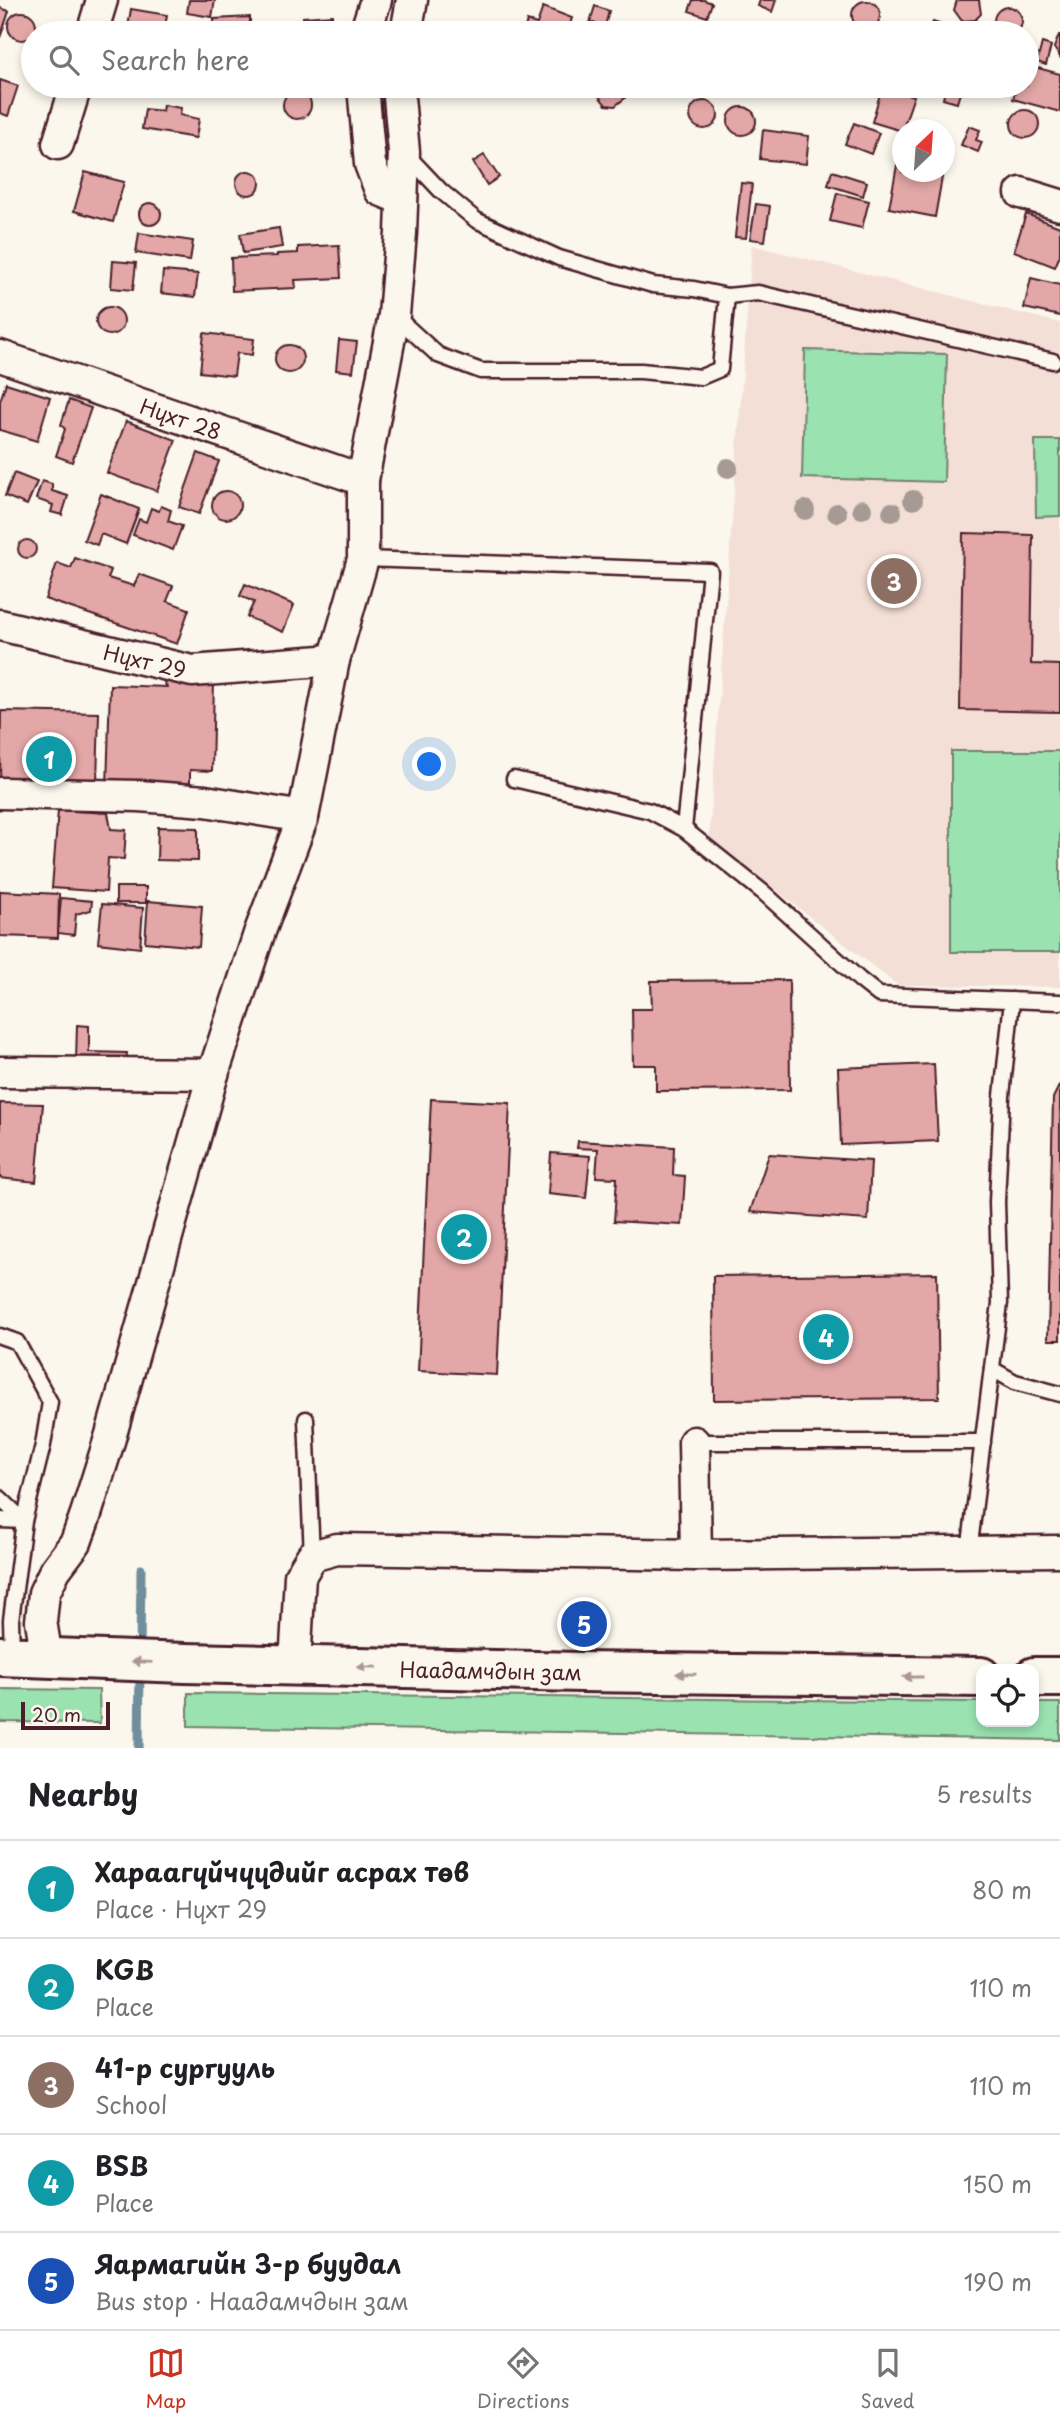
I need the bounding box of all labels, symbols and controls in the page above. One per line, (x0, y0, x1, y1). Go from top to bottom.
search box (21, 21, 1039, 98)
text: Search here (101, 40, 250, 79)
icon: search (45, 41, 83, 79)
north arrow (892, 119, 955, 182)
street label: Нүхт 28 (136, 389, 226, 447)
pin: 3 (871, 555, 917, 607)
street label: Нүхт 29 (101, 635, 189, 685)
pin: 1 (26, 733, 72, 785)
your location (412, 747, 446, 781)
pin: 2 (441, 1211, 487, 1263)
pin: 4 (803, 1311, 849, 1363)
pin: 5 (561, 1598, 607, 1650)
street label: Наадамчдын зам (399, 1652, 583, 1688)
one-way arrow (130, 1656, 152, 1667)
one-way arrow (356, 1661, 378, 1673)
map controls (976, 1664, 1039, 1727)
button: locate (976, 1664, 1039, 1727)
one-way arrow (674, 1668, 696, 1680)
one-way arrow (902, 1671, 924, 1683)
scale bar (21, 1699, 110, 1731)
text: 20 m (32, 1700, 81, 1728)
text: Nearby (28, 1771, 138, 1816)
text: 5 results (936, 1776, 1032, 1811)
text: Хараагүйчүүдийг асрах төв (95, 1852, 469, 1891)
text: 1 (46, 1872, 57, 1907)
text: 80 m (972, 1872, 1032, 1907)
text: Place · Нүхт 29 (95, 1891, 267, 1926)
text: KGB (95, 1950, 154, 1989)
text: 2 (43, 1970, 59, 2005)
text: 110 m (970, 1970, 1032, 2005)
text: Place (95, 1989, 154, 2024)
text: 41-р сургууль (95, 2048, 275, 2087)
text: 3 (43, 2068, 59, 2103)
text: 110 m (970, 2068, 1032, 2103)
text: School (95, 2087, 167, 2122)
text: BSB (95, 2146, 148, 2185)
text: 4 (43, 2166, 59, 2201)
text: 150 m (963, 2166, 1032, 2201)
text: Place (95, 2185, 154, 2220)
text: Яармагийн 3-р буудал (95, 2244, 401, 2283)
text: 5 (44, 2264, 58, 2299)
text: 190 m (964, 2264, 1032, 2299)
text: Bus stop · Наадамчдын зам (95, 2283, 409, 2318)
tab: Map (146, 2344, 186, 2414)
tab: Directions (477, 2344, 570, 2414)
tab: Saved (861, 2344, 914, 2414)

